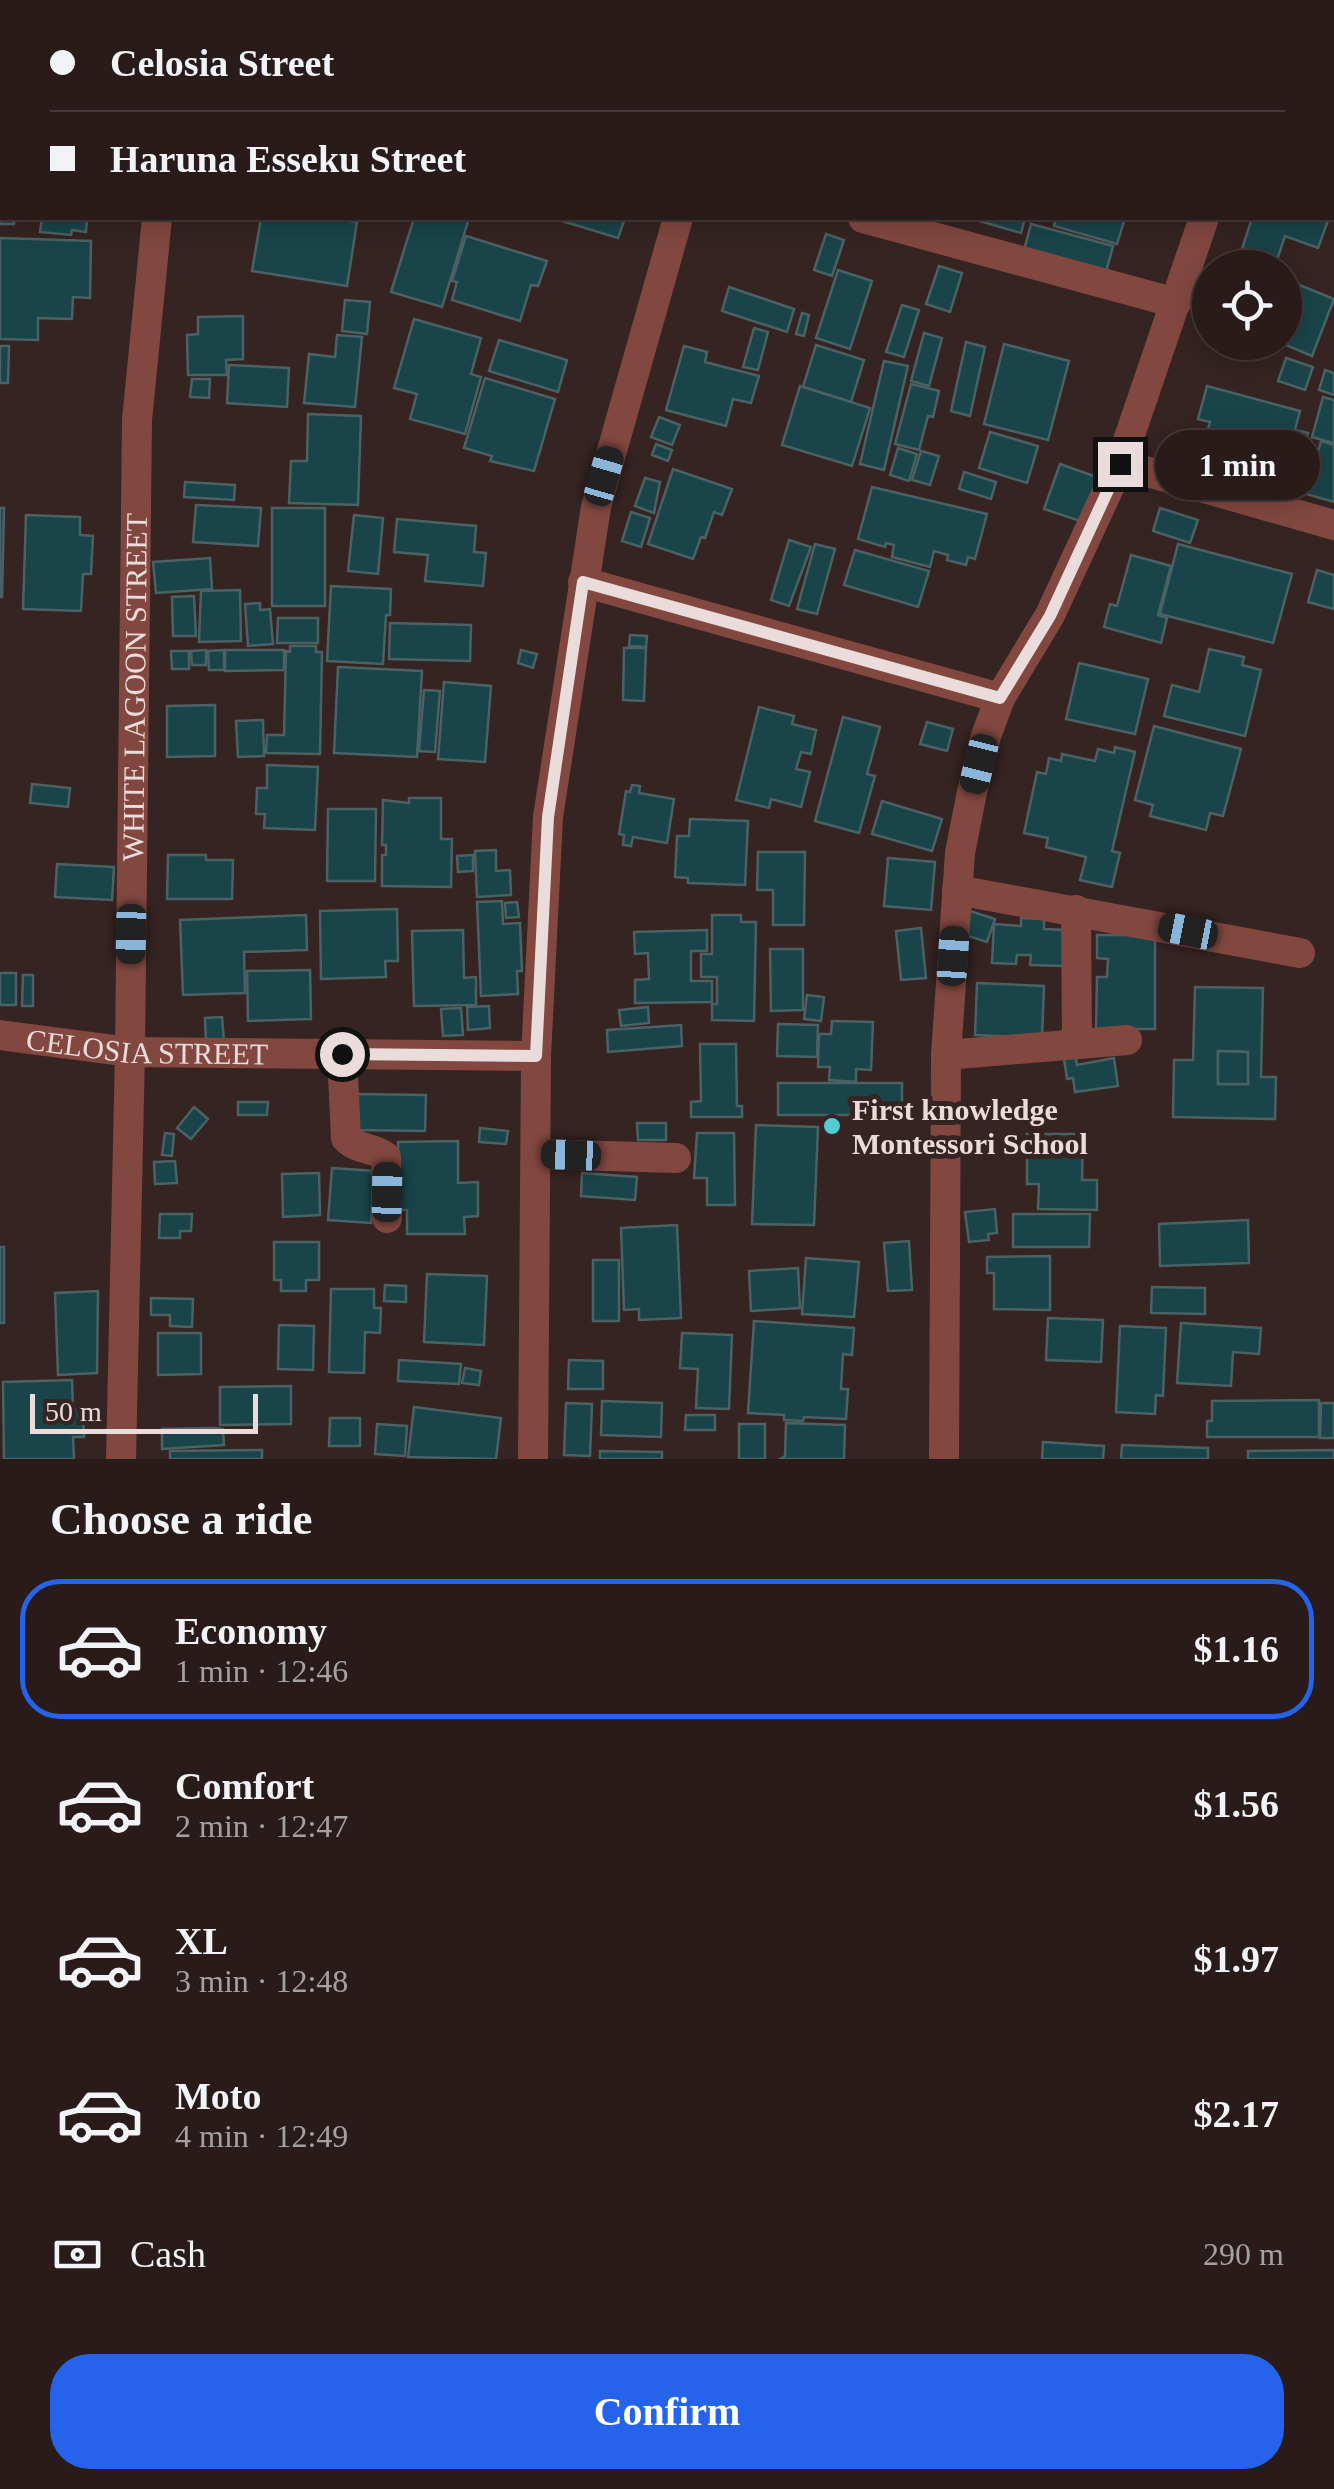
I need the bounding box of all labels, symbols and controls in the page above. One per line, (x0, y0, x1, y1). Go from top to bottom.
text: Celosia Street (110, 42, 334, 84)
text: Haruna Esseku Street (110, 138, 466, 180)
map controls (1192, 250, 1302, 360)
button: locate (1192, 250, 1302, 360)
callout: 1 min (1155, 429, 1320, 499)
route end (1098, 442, 1143, 487)
car (581, 443, 627, 509)
text: 1 min (1199, 447, 1276, 483)
street label: WHITE LAGOON STREET (116, 513, 152, 861)
car (957, 731, 1001, 797)
car (115, 904, 147, 964)
car (1156, 911, 1220, 951)
car (936, 925, 970, 987)
street label: CELOSIA STREET (24, 1022, 268, 1070)
route start (320, 1032, 365, 1077)
place label: First knowledge Montessori School (852, 1093, 1088, 1160)
marker: First knowledge Montessori School (821, 1115, 843, 1137)
car (540, 1139, 602, 1171)
car (371, 1162, 403, 1222)
scale bar (30, 1389, 258, 1434)
text: 50 m (45, 1396, 102, 1427)
text: Choose a ride (50, 1494, 313, 1544)
icon: car (55, 1604, 145, 1694)
text: Economy (175, 1610, 327, 1652)
text: $1.16 (1194, 1628, 1279, 1670)
text: 1 min · 12:46 (175, 1653, 348, 1689)
icon: car (55, 1759, 145, 1849)
text: Comfort (175, 1765, 314, 1807)
text: $1.56 (1194, 1783, 1279, 1825)
text: 2 min · 12:47 (175, 1808, 348, 1844)
icon: car (55, 1914, 145, 2004)
text: XL (175, 1920, 228, 1962)
text: $1.97 (1194, 1938, 1279, 1980)
text: 3 min · 12:48 (175, 1963, 348, 1999)
icon: car (55, 2069, 145, 2159)
text: Moto (175, 2075, 262, 2117)
text: $2.17 (1194, 2093, 1279, 2135)
text: 4 min · 12:49 (175, 2118, 348, 2154)
icon: cash (50, 2227, 105, 2282)
text: Cash (130, 2233, 206, 2275)
text: 290 m (1203, 2236, 1284, 2272)
button: Confirm (50, 2354, 1284, 2469)

